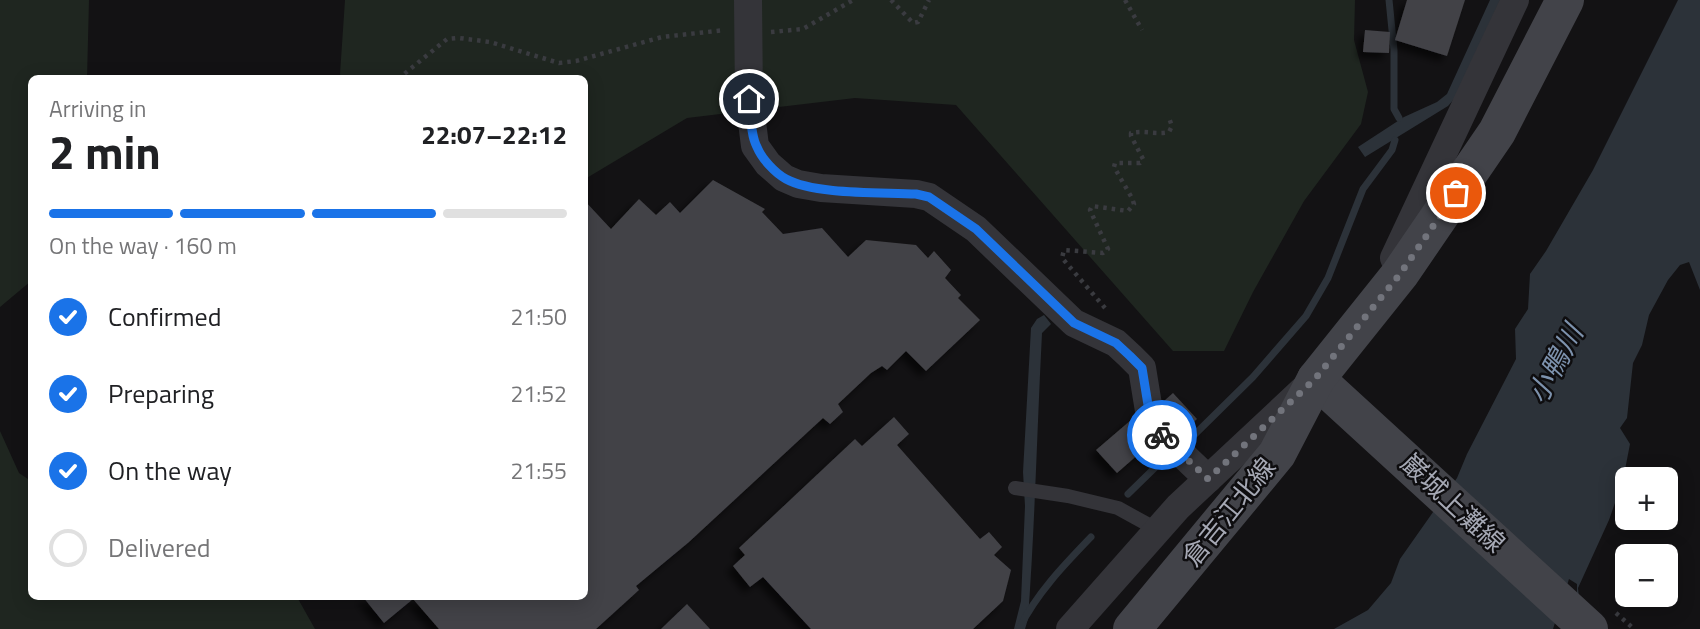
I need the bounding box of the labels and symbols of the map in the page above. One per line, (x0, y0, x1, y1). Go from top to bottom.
pin (719, 69, 779, 129)
pin (1426, 163, 1486, 223)
water label: 小鴨川 (1516, 314, 1595, 411)
courier (1127, 400, 1197, 470)
street label: 巌城上灘線 (1392, 444, 1514, 561)
street label: 倉吉江北線 (1173, 449, 1285, 574)

